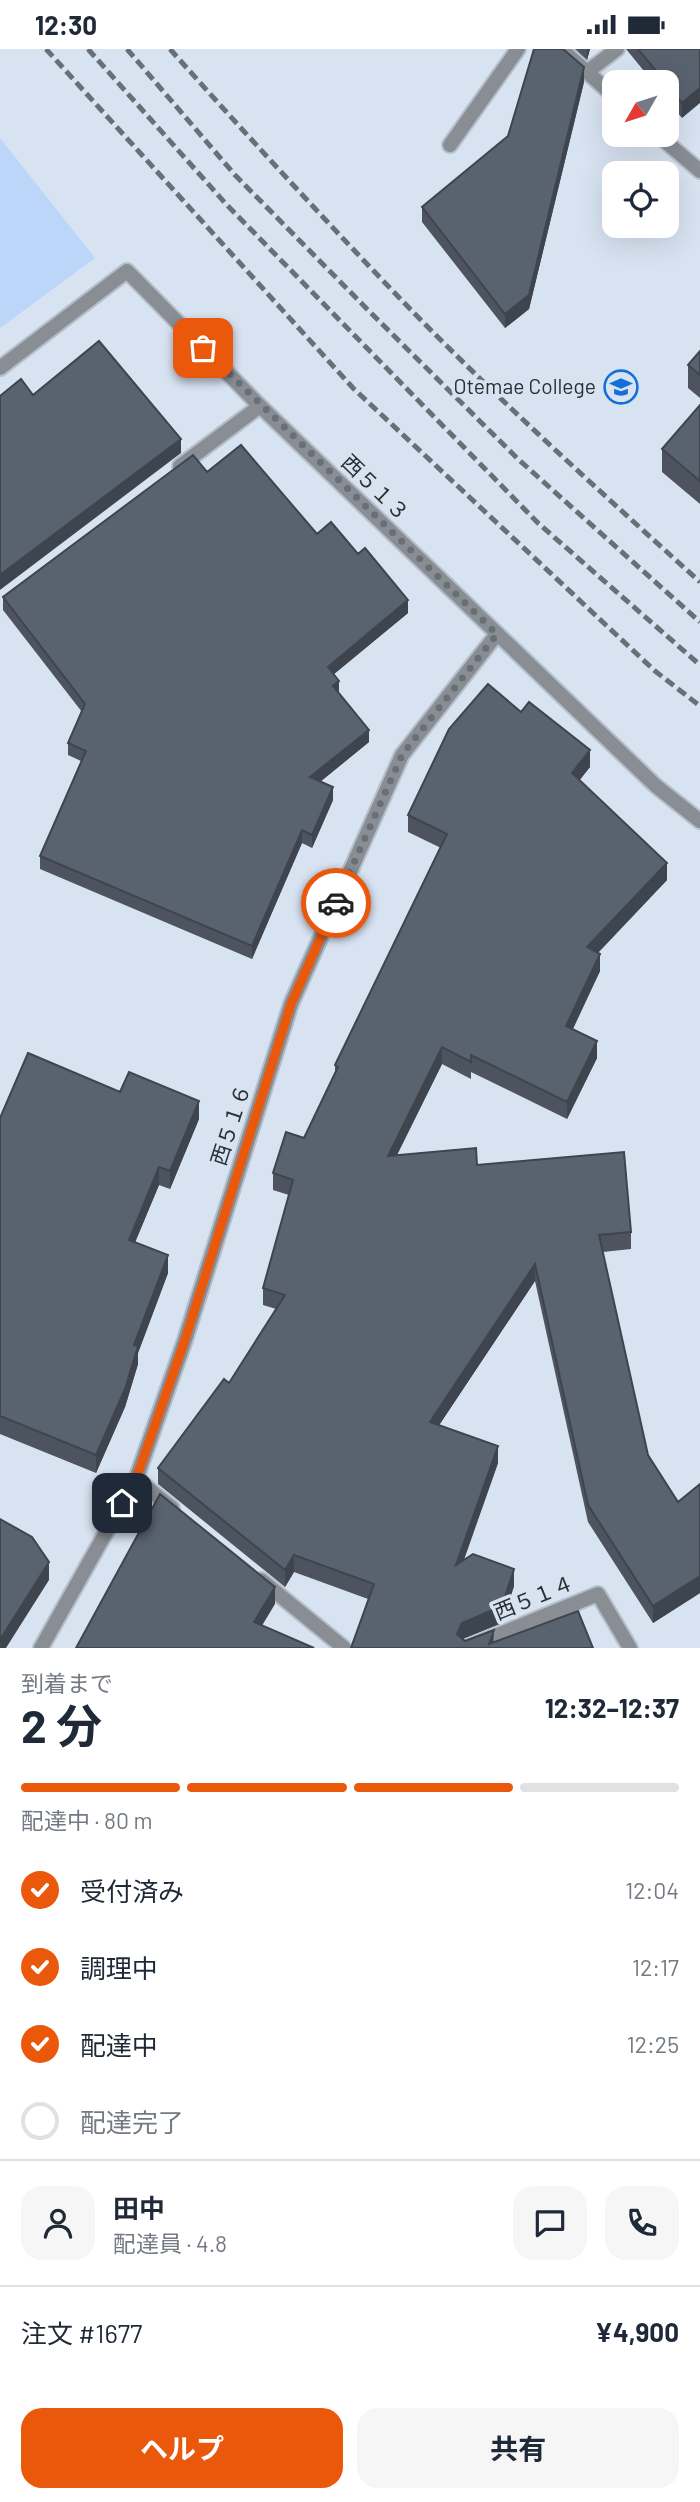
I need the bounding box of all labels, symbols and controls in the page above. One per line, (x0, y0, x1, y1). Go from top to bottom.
text: 12:30 (35, 9, 97, 40)
north arrow (602, 70, 679, 147)
map controls (602, 70, 679, 238)
button: locate (602, 161, 679, 238)
pin (173, 318, 233, 378)
icon: bag (184, 329, 222, 367)
school or university icon: Otemae College (602, 368, 640, 406)
place label: Otemae College (453, 373, 596, 398)
street label: 西５１３ (337, 449, 415, 525)
courier (301, 868, 371, 938)
icon: car (317, 884, 355, 922)
street label: 西５１６ (205, 1081, 254, 1168)
pin (92, 1473, 152, 1533)
icon: home (103, 1484, 141, 1522)
street label: 西５１４ (490, 1569, 577, 1624)
text: 到着まで (21, 1669, 113, 1697)
text: 12:32–12:37 (545, 1692, 679, 1723)
text: 2 分 (21, 1697, 102, 1752)
text: 配達中 · 80 m (21, 1806, 153, 1834)
icon: check (21, 1871, 59, 1909)
text: 受付済み (80, 1875, 184, 1906)
text: 12:04 (625, 1876, 679, 1904)
icon: check (21, 1948, 59, 1986)
text: 調理中 (80, 1952, 158, 1983)
text: 12:17 (632, 1953, 679, 1981)
icon: check (21, 2025, 59, 2063)
text: 配達中 (80, 2029, 158, 2060)
text: 12:25 (627, 2030, 679, 2058)
text: 配達完了 (80, 2106, 184, 2137)
button: person (21, 2186, 95, 2260)
button: chat (513, 2186, 587, 2260)
button: phone (605, 2186, 679, 2260)
text: 田中 (113, 2192, 165, 2223)
text: 配達員 · 4.8 (113, 2229, 227, 2257)
text: ¥4,900 (595, 2316, 679, 2347)
text: 注文 #1677 (21, 2317, 142, 2348)
button: ヘルプ (21, 2408, 343, 2488)
button: 共有 (357, 2408, 679, 2488)

